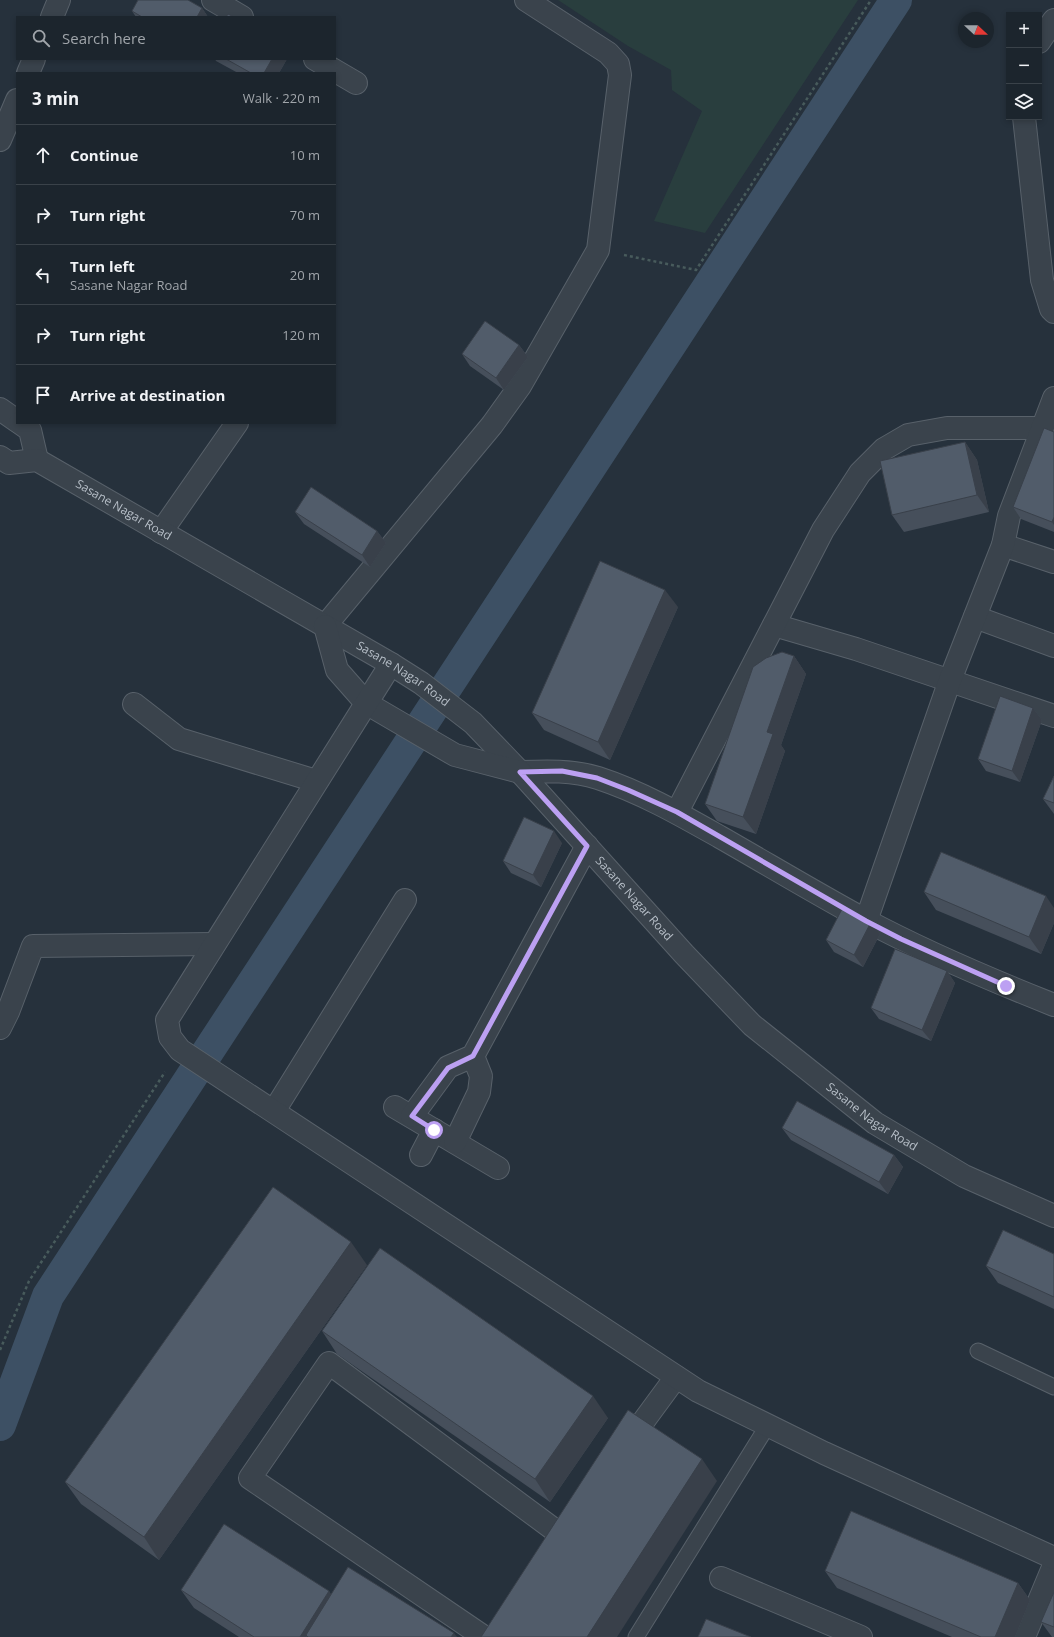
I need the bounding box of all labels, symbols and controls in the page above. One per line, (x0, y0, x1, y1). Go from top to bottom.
north arrow (958, 12, 994, 48)
map controls (1006, 12, 1042, 120)
button: + (1006, 12, 1042, 48)
search box (16, 16, 336, 60)
icon: search (30, 27, 52, 49)
text: Search here (62, 28, 146, 48)
button: − (1006, 48, 1042, 84)
button: layers (1006, 84, 1042, 120)
text: 3 min (32, 87, 79, 110)
text: Walk · 220 m (243, 89, 320, 107)
icon: ahead (32, 144, 54, 166)
text: Continue (70, 145, 138, 165)
text: 10 m (290, 146, 320, 164)
icon: right (32, 204, 54, 226)
text: Turn right (70, 205, 145, 225)
text: 70 m (290, 206, 320, 224)
text: Turn left (70, 256, 135, 276)
icon: left (32, 264, 54, 286)
text: 20 m (290, 266, 320, 284)
text: Sasane Nagar Road (70, 276, 187, 294)
icon: right (32, 324, 54, 346)
text: Turn right (70, 325, 145, 345)
text: 120 m (282, 326, 320, 344)
icon: arrive (32, 384, 54, 406)
text: Arrive at destination (70, 385, 225, 405)
street label: Sasane Nagar Road (73, 475, 175, 544)
street label: Sasane Nagar Road (353, 637, 454, 710)
street label: Sasane Nagar Road (592, 852, 677, 944)
route end (997, 977, 1015, 995)
street label: Sasane Nagar Road (823, 1078, 921, 1154)
route start (425, 1121, 443, 1139)

